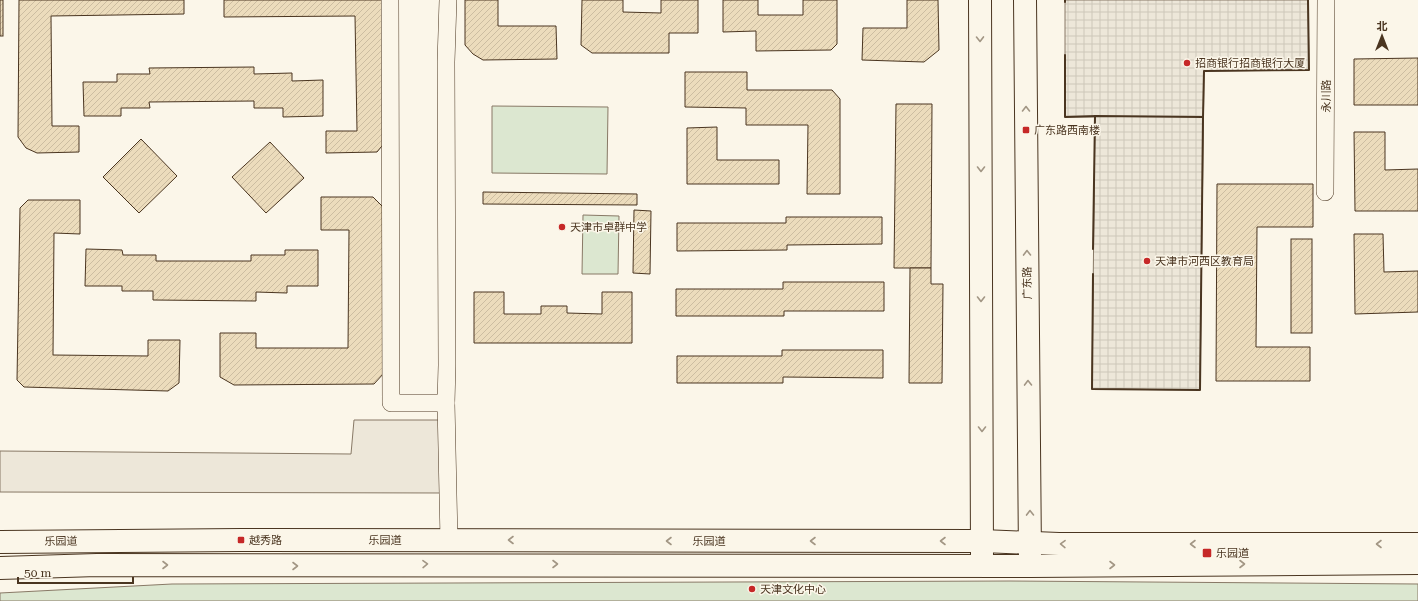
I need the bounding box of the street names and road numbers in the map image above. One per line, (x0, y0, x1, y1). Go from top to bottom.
street label: 永川路 (1320, 80, 1333, 113)
street label: 广东路 (1021, 266, 1034, 300)
street label: 乐园道 (369, 534, 402, 547)
street label: 乐园道 (44, 535, 78, 548)
street label: 乐园道 (693, 535, 726, 548)

